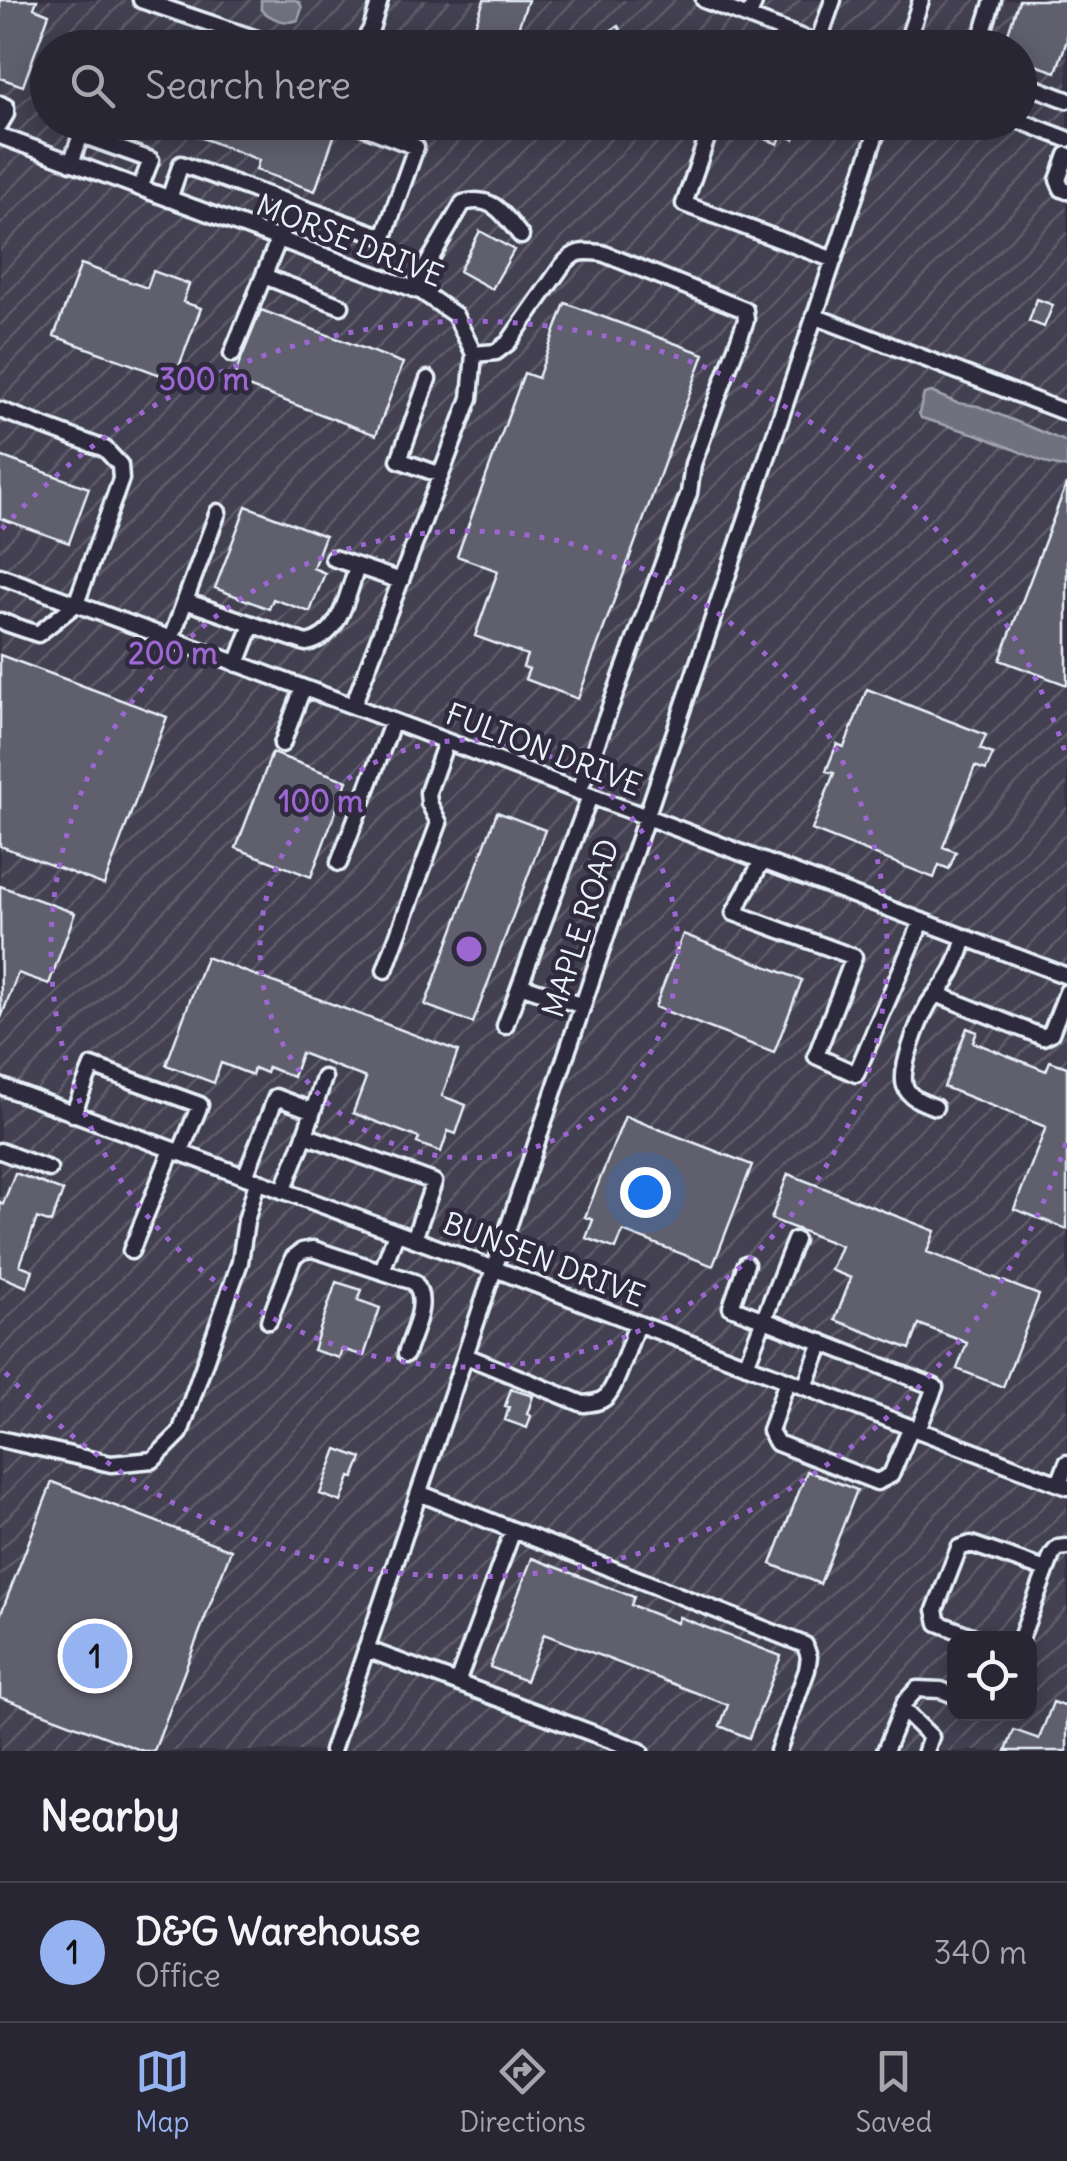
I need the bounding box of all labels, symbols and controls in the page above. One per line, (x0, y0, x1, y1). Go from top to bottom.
search box (30, 30, 1037, 140)
icon: search (65, 58, 120, 113)
text: Search here (145, 62, 351, 109)
street label: MORSE DRIVE (251, 185, 449, 295)
text: 300 m (159, 360, 249, 398)
text: 200 m (128, 634, 218, 672)
street label: FULTON DRIVE (441, 694, 647, 804)
text: 100 m (279, 782, 363, 820)
street label: MAPLE ROAD (533, 834, 627, 1022)
centre of rings (451, 931, 487, 967)
your location (620, 1167, 671, 1218)
street label: BUNSEN DRIVE (438, 1203, 650, 1315)
pin: 1 (62, 1618, 128, 1694)
map controls (947, 1631, 1037, 1721)
button: locate (947, 1631, 1037, 1721)
text: Nearby (40, 1790, 179, 1842)
text: D&G Warehouse (135, 1908, 421, 1955)
text: 1 (66, 1932, 79, 1973)
text: 340 m (934, 1932, 1027, 1973)
text: Office (135, 1955, 221, 1996)
tab: Map (135, 2044, 190, 2140)
tab: Directions (459, 2044, 586, 2140)
tab: Saved (855, 2044, 932, 2140)

